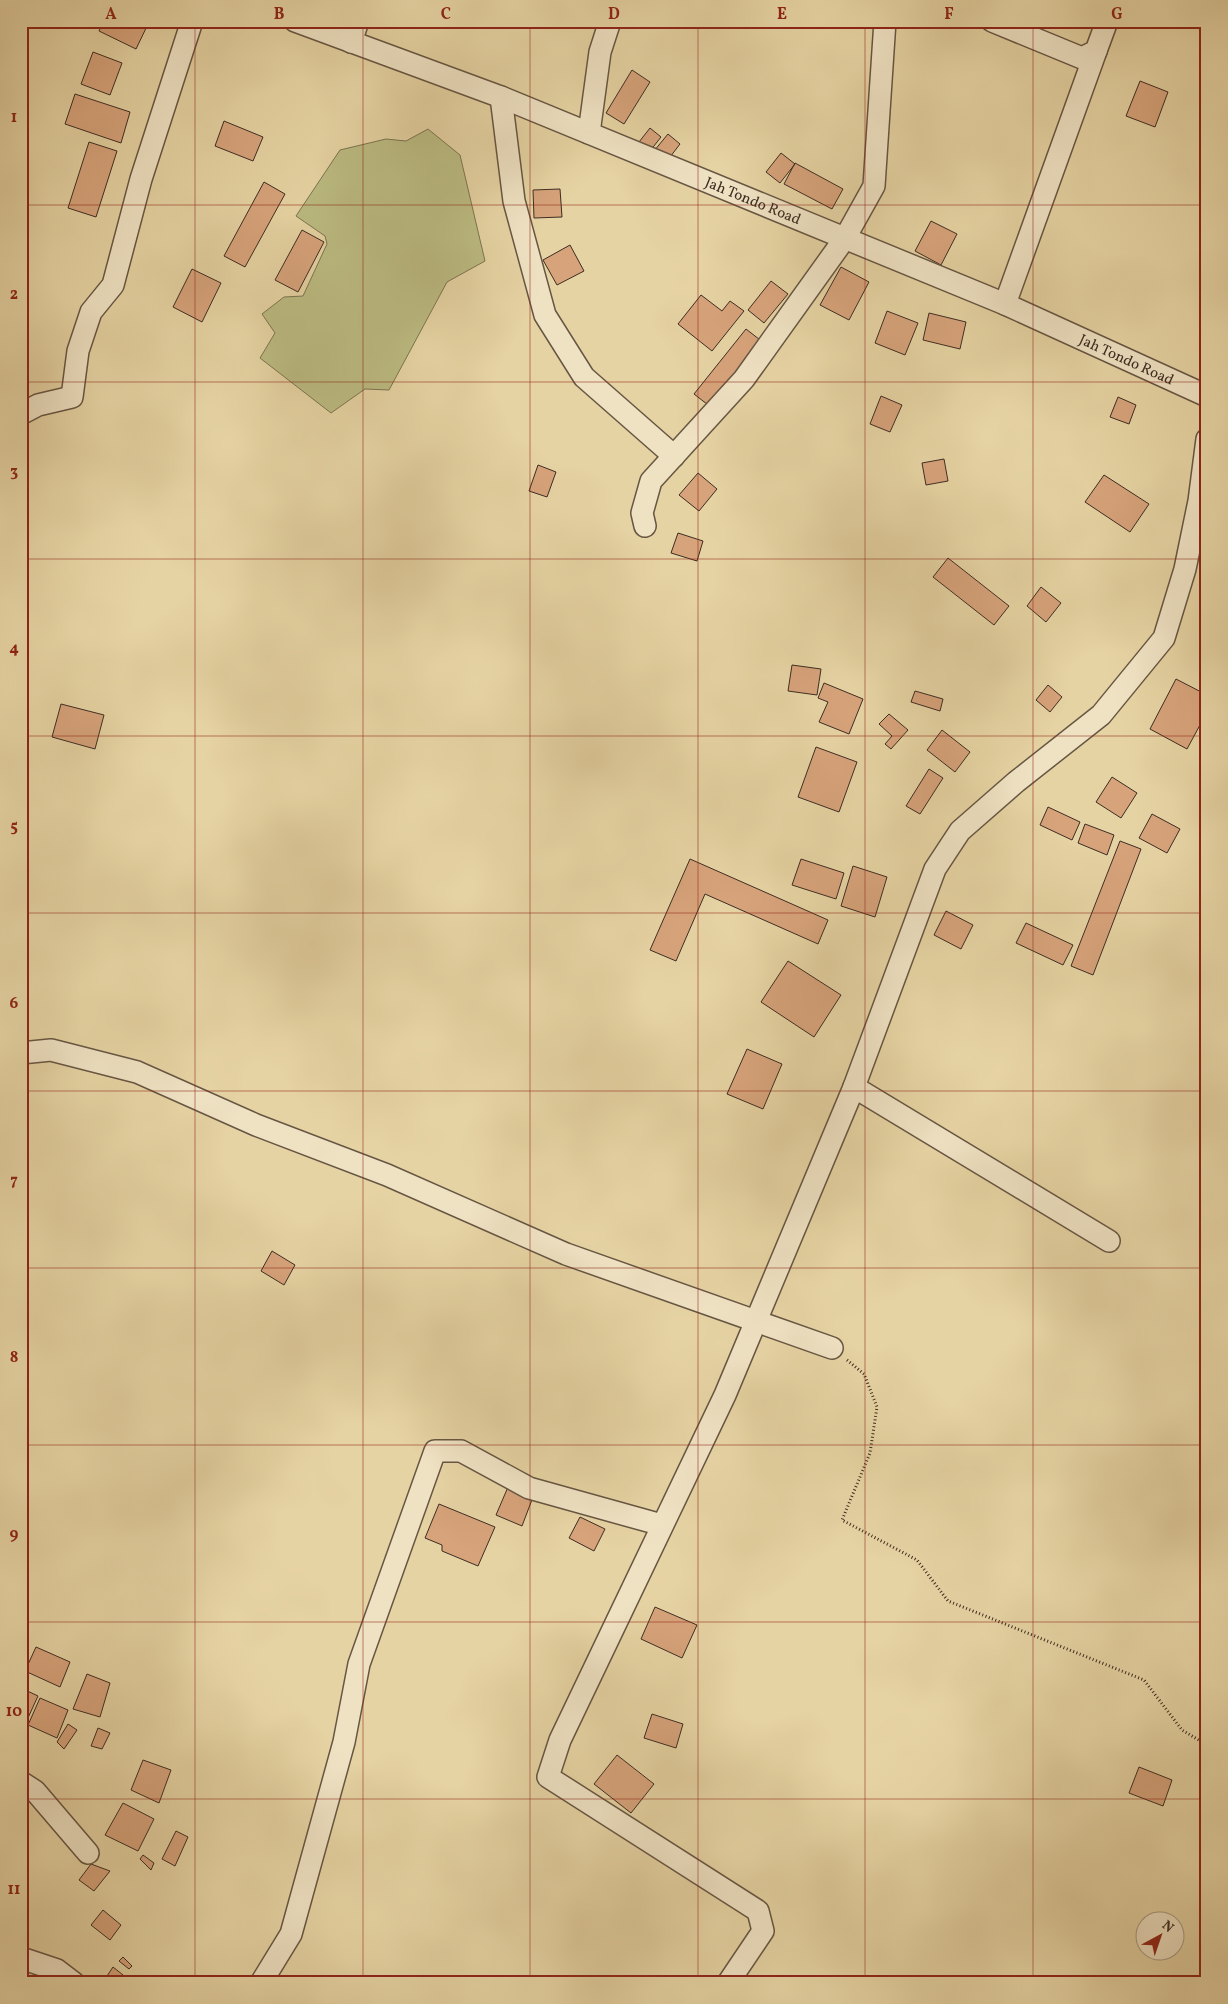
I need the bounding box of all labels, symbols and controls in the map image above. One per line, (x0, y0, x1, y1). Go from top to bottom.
text: A (105, 4, 117, 26)
text: B (274, 4, 285, 26)
text: C (441, 4, 451, 26)
text: D (608, 4, 620, 26)
text: E (777, 4, 787, 26)
text: F (944, 4, 954, 26)
text: G (1111, 4, 1123, 26)
text: 1 (11, 107, 17, 129)
street label: Jah Tondo Road (701, 173, 804, 231)
text: 2 (10, 284, 18, 306)
street label: Jah Tondo Road (1075, 330, 1177, 391)
text: 3 (10, 461, 18, 483)
text: 4 (9, 638, 19, 660)
text: 5 (10, 816, 18, 838)
text: 6 (10, 993, 19, 1015)
text: 7 (10, 1170, 18, 1192)
text: 8 (10, 1347, 18, 1369)
text: 9 (10, 1524, 19, 1546)
text: 10 (6, 1701, 22, 1723)
text: 11 (8, 1879, 20, 1901)
north arrow (1136, 1912, 1186, 1962)
text: N (1157, 1917, 1177, 1938)

